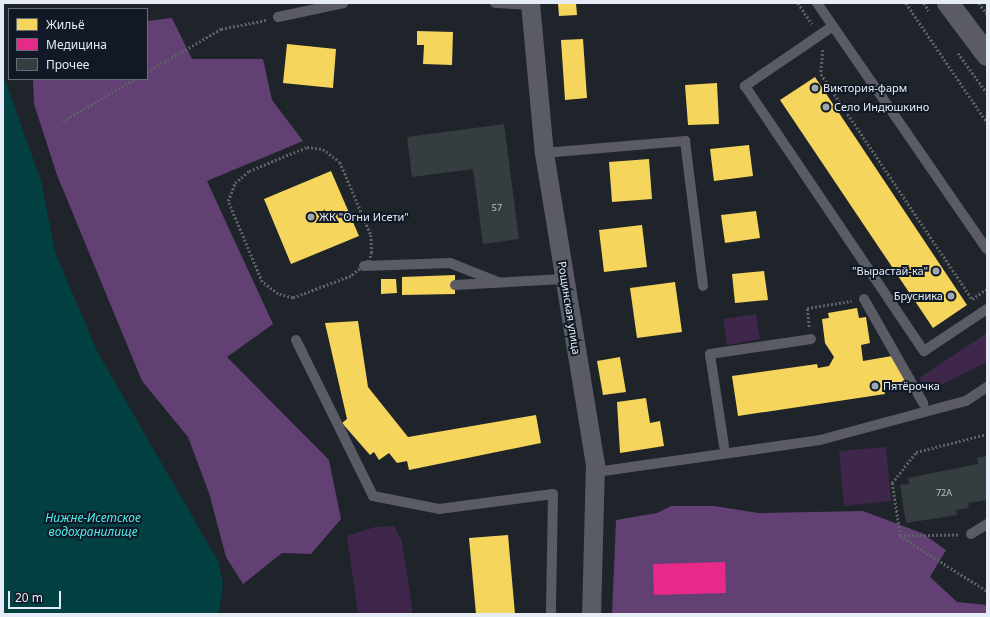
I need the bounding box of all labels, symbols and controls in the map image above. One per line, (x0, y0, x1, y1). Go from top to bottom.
legend (8, 8, 148, 80)
text: Жильё (46, 16, 85, 33)
text: Медицина (46, 36, 107, 53)
text: Прочее (46, 56, 89, 73)
place label: Виктория-фарм (823, 81, 907, 95)
marker: Виктория-фарм (810, 83, 820, 93)
place label: Село Индюшкино (834, 100, 929, 114)
marker: Село Индюшкино (821, 102, 831, 112)
house number: 57 (492, 203, 502, 213)
place label: ЖК "Огни Исети" (319, 210, 409, 224)
marker: ЖК "Огни Исети" (306, 212, 316, 222)
street label: Рощинская улица (555, 261, 583, 355)
place label: "Вырастай-ка" (852, 264, 928, 278)
marker: "Вырастай-ка" (931, 266, 941, 276)
place label: Брусника (894, 289, 943, 303)
marker: Брусника (946, 291, 956, 301)
place label: Пятёрочка (883, 379, 940, 393)
marker: Пятёрочка (870, 381, 880, 391)
house number: 72А (936, 488, 952, 498)
water label: Нижне-Исетское водохранилище (45, 511, 141, 539)
scale bar (10, 583, 63, 609)
text: 20 m (15, 589, 43, 606)

